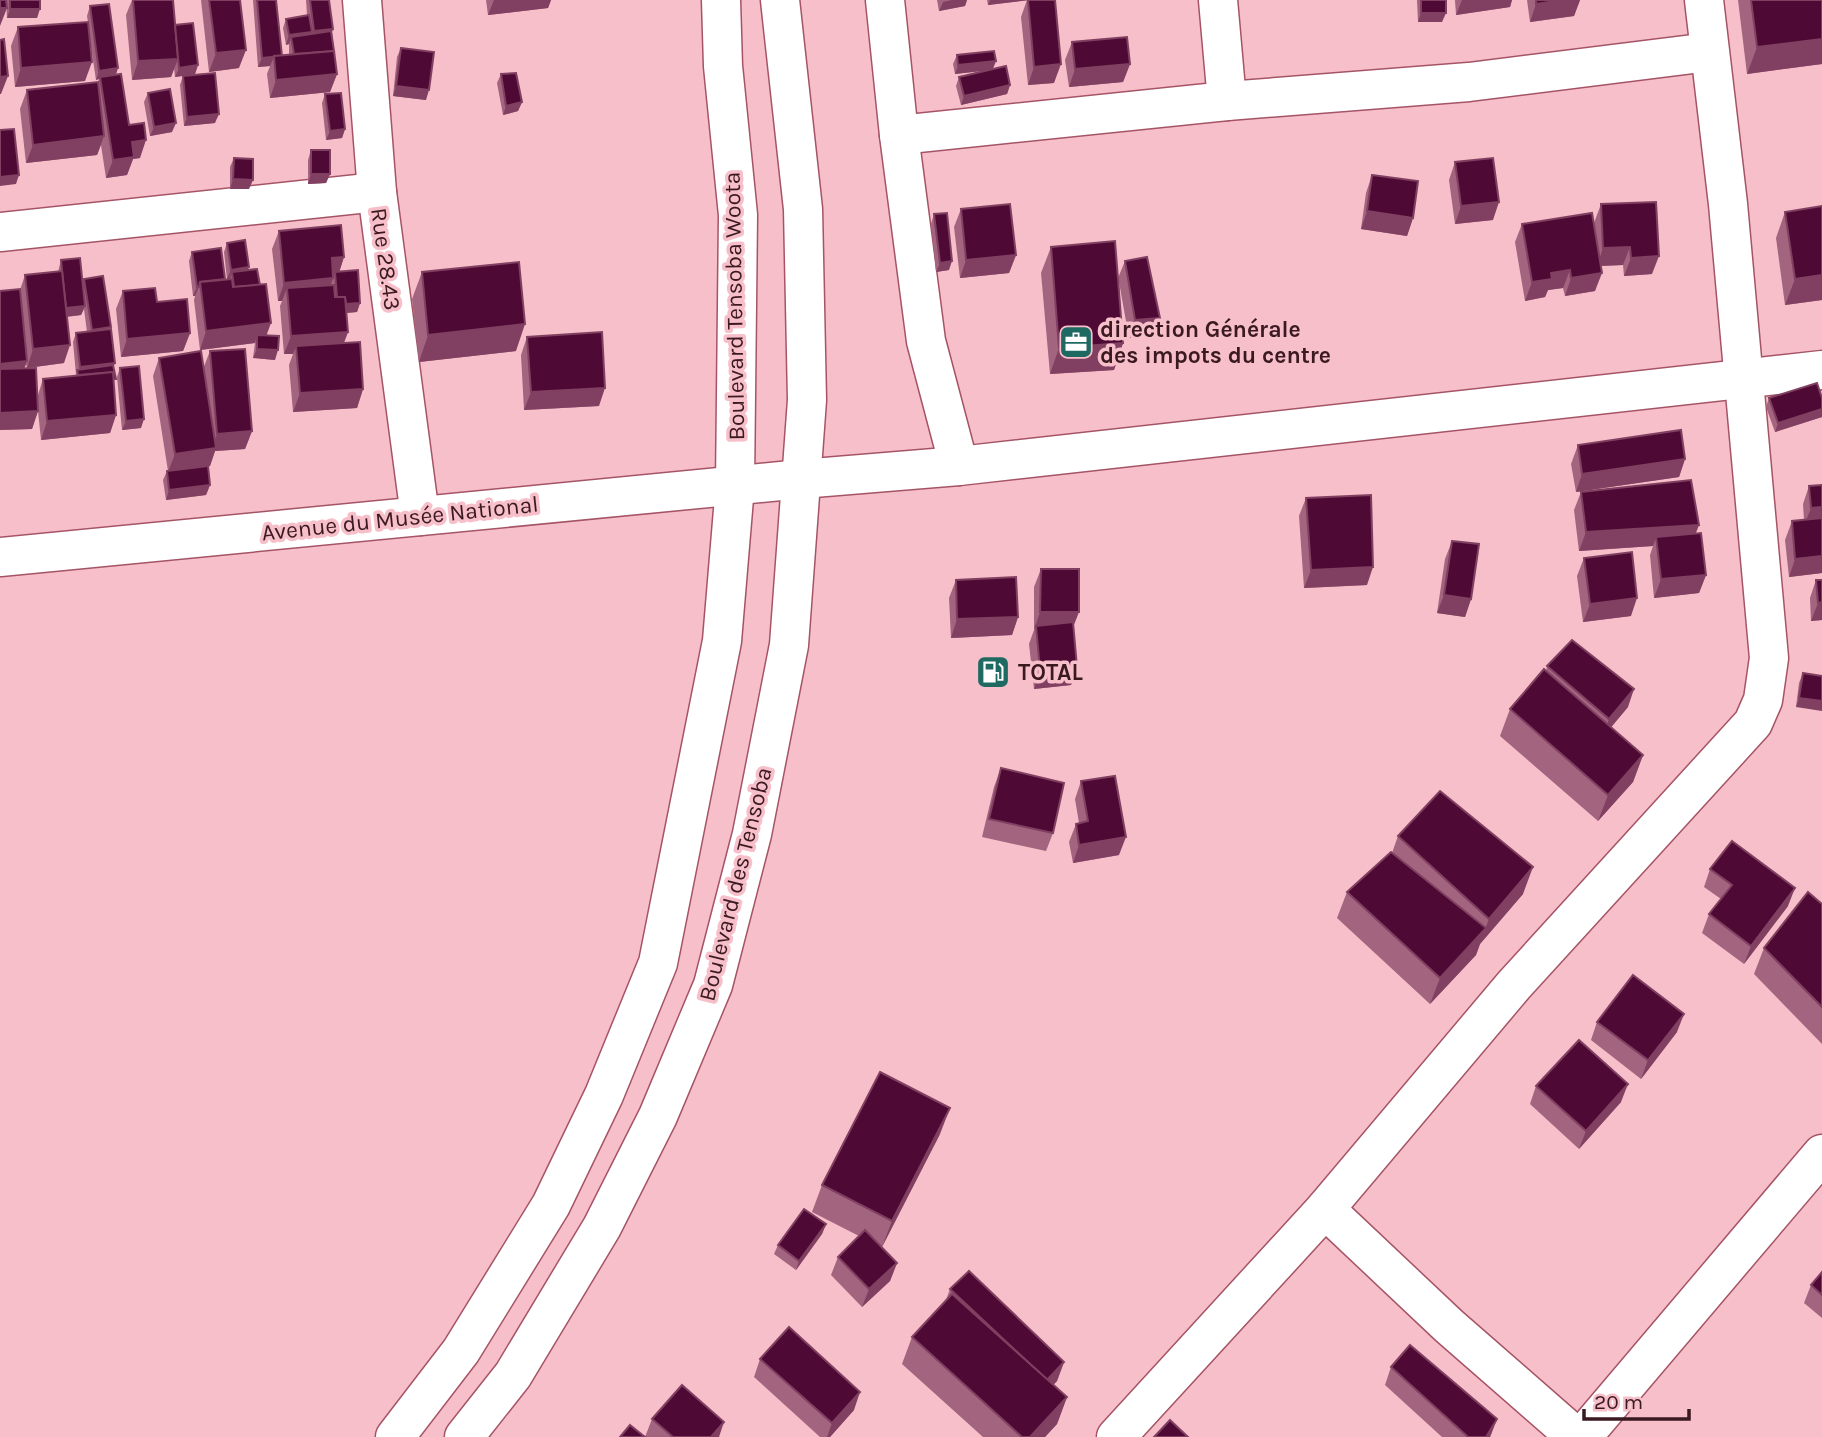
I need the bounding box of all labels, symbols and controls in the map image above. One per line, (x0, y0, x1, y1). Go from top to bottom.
street label: Boulevard Tensoba Woota (719, 171, 750, 441)
street label: Rue 28.43 (365, 206, 406, 312)
place label: direction Générale des impots du centre (1100, 316, 1331, 369)
office icon: direction Générale des impots du centre (1057, 323, 1095, 361)
street label: Avenue du Musée National (260, 491, 540, 546)
fuel station icon: TOTAL (974, 653, 1012, 691)
place label: TOTAL (1018, 659, 1083, 686)
street label: Boulevard des Tensoba (693, 764, 778, 1004)
scale bar (1584, 1378, 1689, 1422)
text: 20 m (1594, 1390, 1643, 1414)

